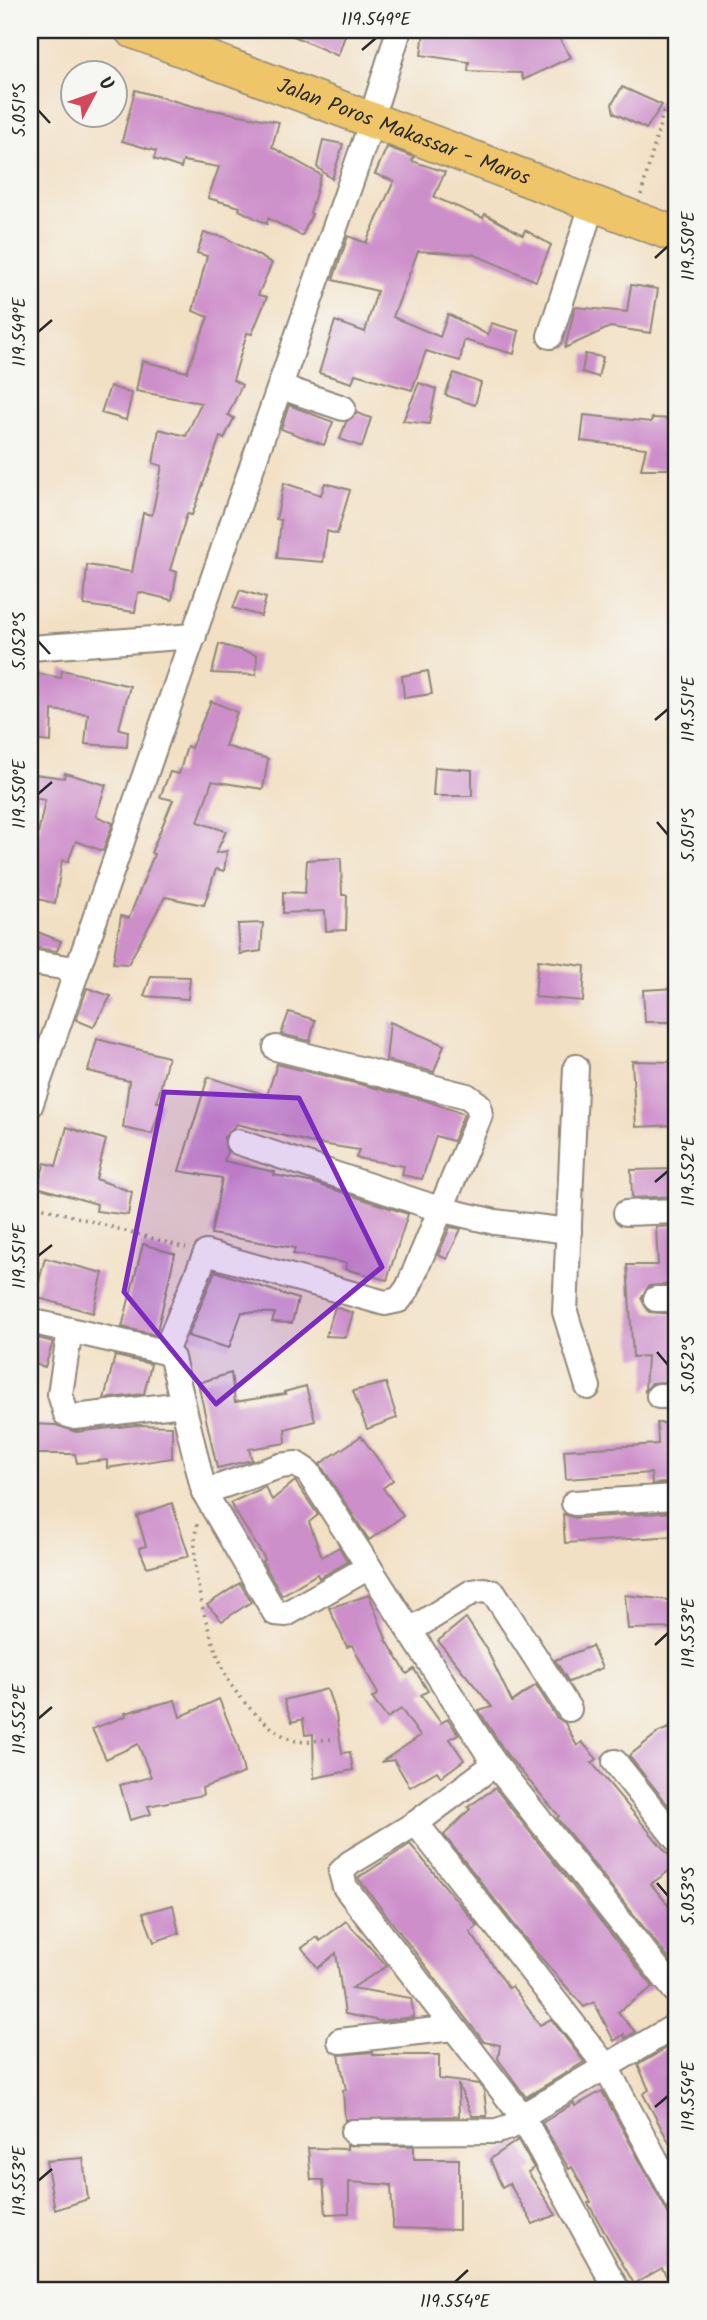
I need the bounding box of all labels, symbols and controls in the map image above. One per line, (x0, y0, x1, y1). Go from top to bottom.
text: 119.549°E (341, 6, 411, 35)
north arrow (60, 60, 130, 130)
street label: Jalan Poros Makassar - Maros (272, 69, 535, 195)
text: U (90, 70, 121, 99)
text: 5.051°S (6, 83, 35, 137)
text: 119.550°E (675, 211, 704, 281)
text: 119.549°E (6, 297, 35, 367)
text: 5.052°S (6, 611, 35, 670)
text: 119.551°E (675, 676, 704, 742)
text: 119.550°E (6, 759, 35, 829)
text: 5.051°S (675, 808, 704, 862)
text: 119.552°E (675, 1135, 704, 1206)
text: 119.551°E (6, 1223, 35, 1289)
text: 5.052°S (675, 1335, 704, 1394)
text: 119.553°E (675, 1597, 704, 1668)
text: 119.552°E (6, 1683, 35, 1754)
text: 5.053°S (675, 1866, 704, 1925)
text: 119.554°E (675, 2060, 704, 2131)
text: 119.553°E (6, 2145, 35, 2216)
text: 119.554°E (420, 2288, 491, 2317)

